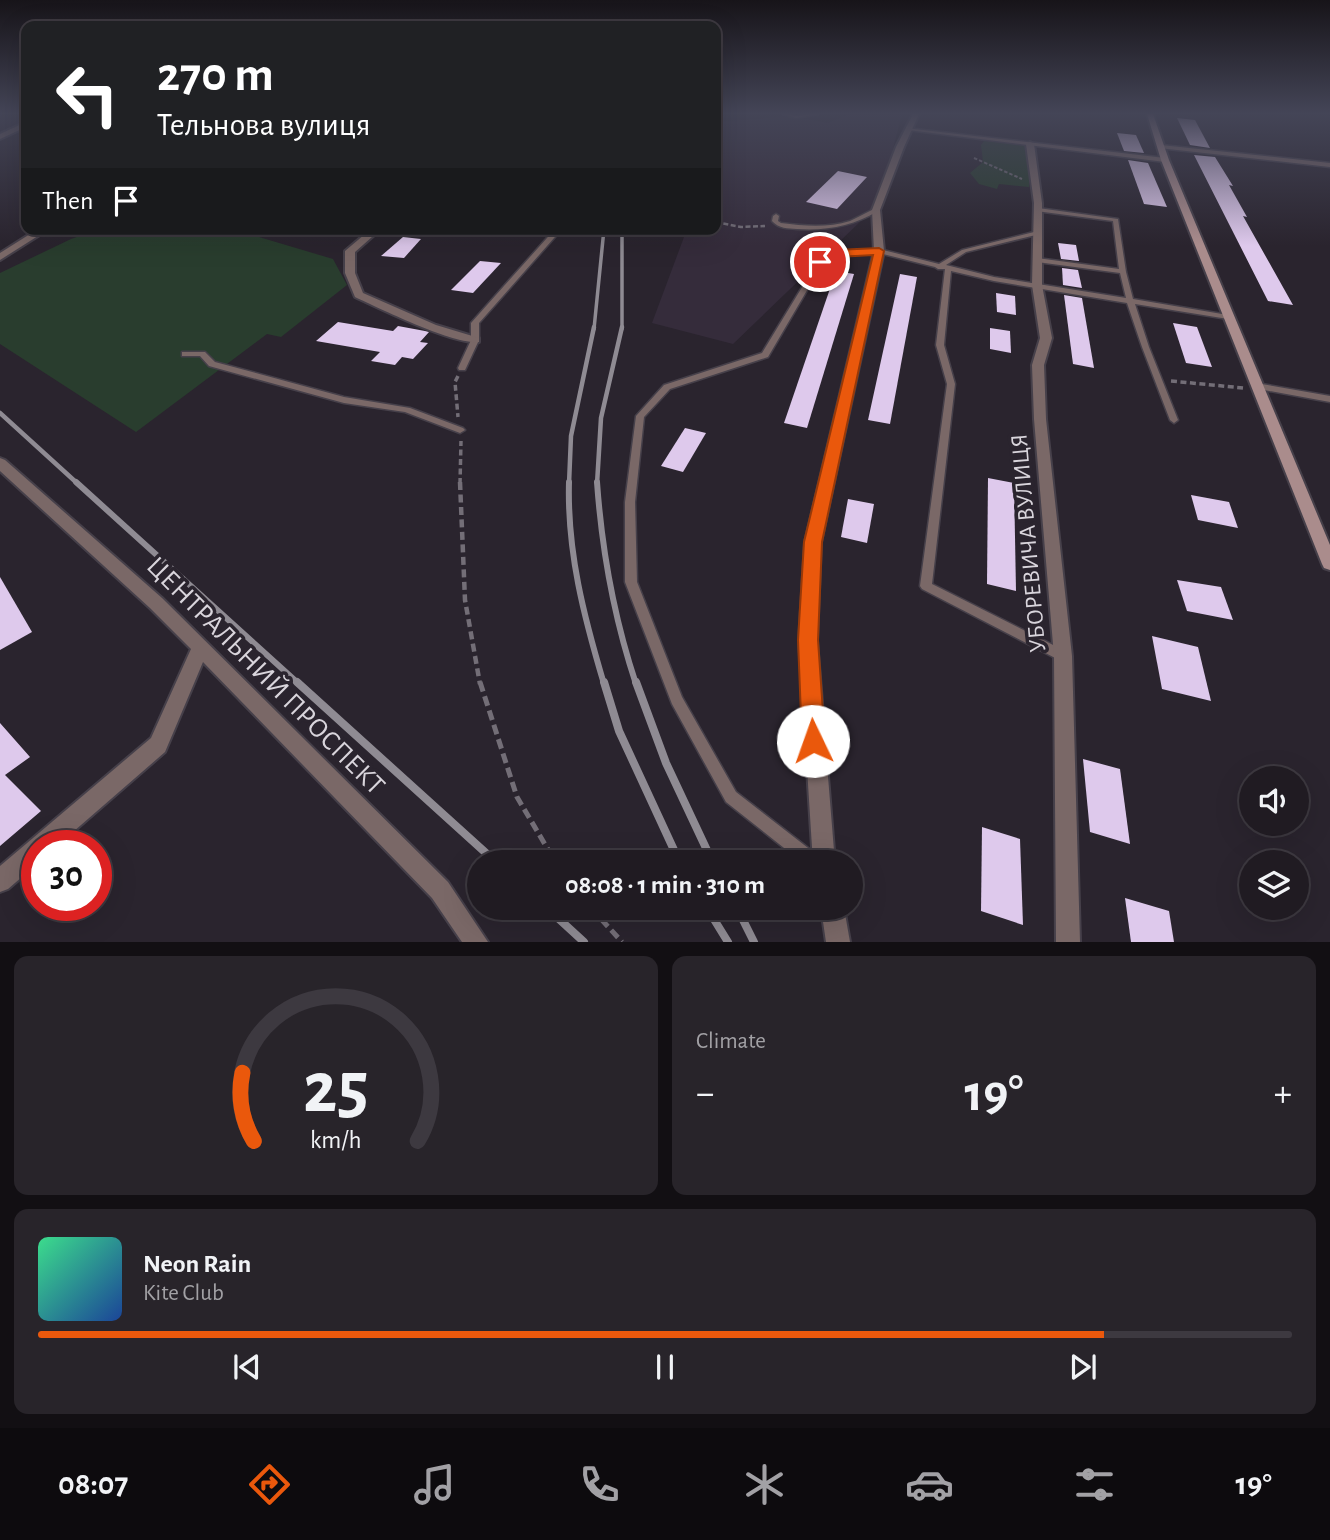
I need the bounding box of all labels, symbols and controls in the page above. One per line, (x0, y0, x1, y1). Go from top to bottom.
icon: left (42, 49, 133, 140)
text: 270 m (157, 51, 274, 100)
text: Тельнова вулиця (157, 109, 371, 141)
icon: arrive (107, 182, 145, 220)
text: Then (42, 188, 93, 214)
pin (790, 232, 850, 292)
icon: arrive (801, 243, 839, 281)
street label: УБОРЕВИЧА ВУЛИЦЯ (1007, 433, 1051, 653)
street label: ЦЕНТРАЛЬНИЙ ПРОСПЕКТ (141, 551, 390, 800)
position arrow (776, 704, 850, 778)
map controls (1239, 766, 1309, 920)
button: sound (1239, 766, 1309, 836)
speed limit sign: 30 (21, 830, 112, 921)
button: layers (1239, 850, 1309, 920)
text: 08:08 · 1 min · 310 m (565, 872, 765, 898)
text: Climate (696, 1030, 766, 1053)
text: 25 (303, 1054, 369, 1127)
text: 19° (964, 1068, 1024, 1120)
text: − (696, 1075, 714, 1113)
text: + (1274, 1075, 1292, 1113)
text: km/h (310, 1128, 362, 1153)
text: Neon Rain (143, 1251, 251, 1277)
text: Kite Club (143, 1282, 224, 1305)
icon: previous (228, 1348, 266, 1386)
icon: pause (646, 1348, 684, 1386)
icon: next (1064, 1348, 1102, 1386)
icon: directions (245, 1460, 294, 1509)
icon: music (410, 1460, 459, 1509)
icon: phone (575, 1460, 624, 1509)
icon: climate (740, 1460, 789, 1509)
icon: car (905, 1460, 954, 1509)
icon: filters (1070, 1460, 1119, 1509)
text: 08:07 (58, 1468, 128, 1500)
text: 19° (1235, 1468, 1272, 1500)

